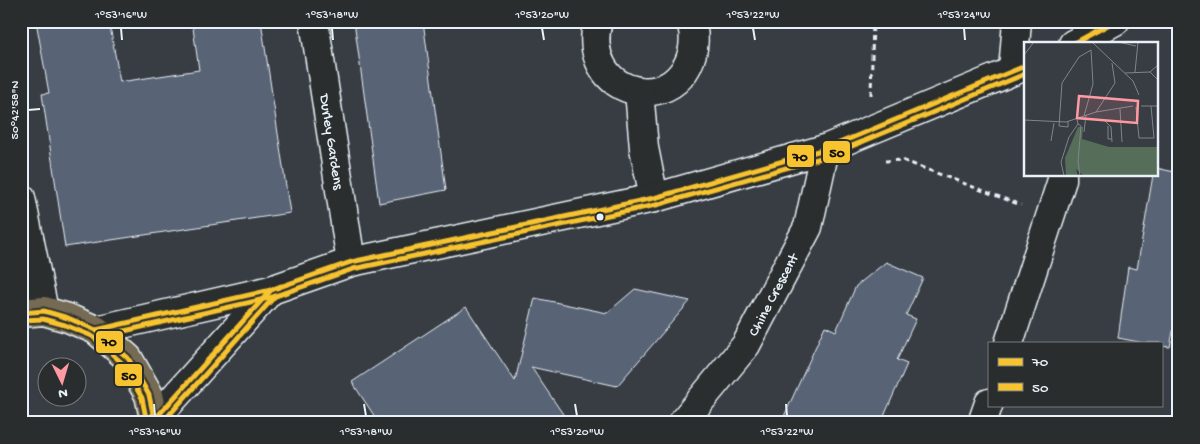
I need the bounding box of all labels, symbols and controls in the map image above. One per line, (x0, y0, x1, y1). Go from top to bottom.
text: 1°53'16"W (94, 9, 147, 23)
text: 1°53'18"W (305, 9, 358, 23)
text: 1°53'20"W (514, 9, 569, 23)
text: 1°53'22"W (726, 9, 779, 23)
text: 1°53'24"W (937, 9, 990, 23)
inset map (1024, 42, 1158, 176)
text: 50°42'58"N (9, 80, 23, 139)
street label: Durley Gardens (314, 92, 347, 191)
line badge: 50 (822, 140, 851, 164)
line badge: 70 (786, 144, 815, 168)
text: 50 (829, 146, 845, 163)
text: 70 (791, 150, 808, 167)
unlabelled marker (595, 212, 605, 222)
street label: Chine Crescent (745, 249, 804, 340)
line badge: 70 (95, 330, 124, 354)
text: 70 (100, 335, 117, 352)
legend (988, 342, 1162, 406)
text: 70 (1031, 354, 1049, 372)
north arrow (38, 356, 88, 406)
line badge: 50 (114, 363, 143, 387)
text: 50 (121, 369, 137, 386)
text: 50 (1032, 380, 1049, 398)
text: N (58, 384, 68, 401)
text: 1°53'16"W (128, 426, 181, 440)
text: 1°53'18"W (339, 426, 392, 440)
text: 1°53'20"W (549, 426, 604, 440)
text: 1°53'22"W (760, 426, 813, 440)

